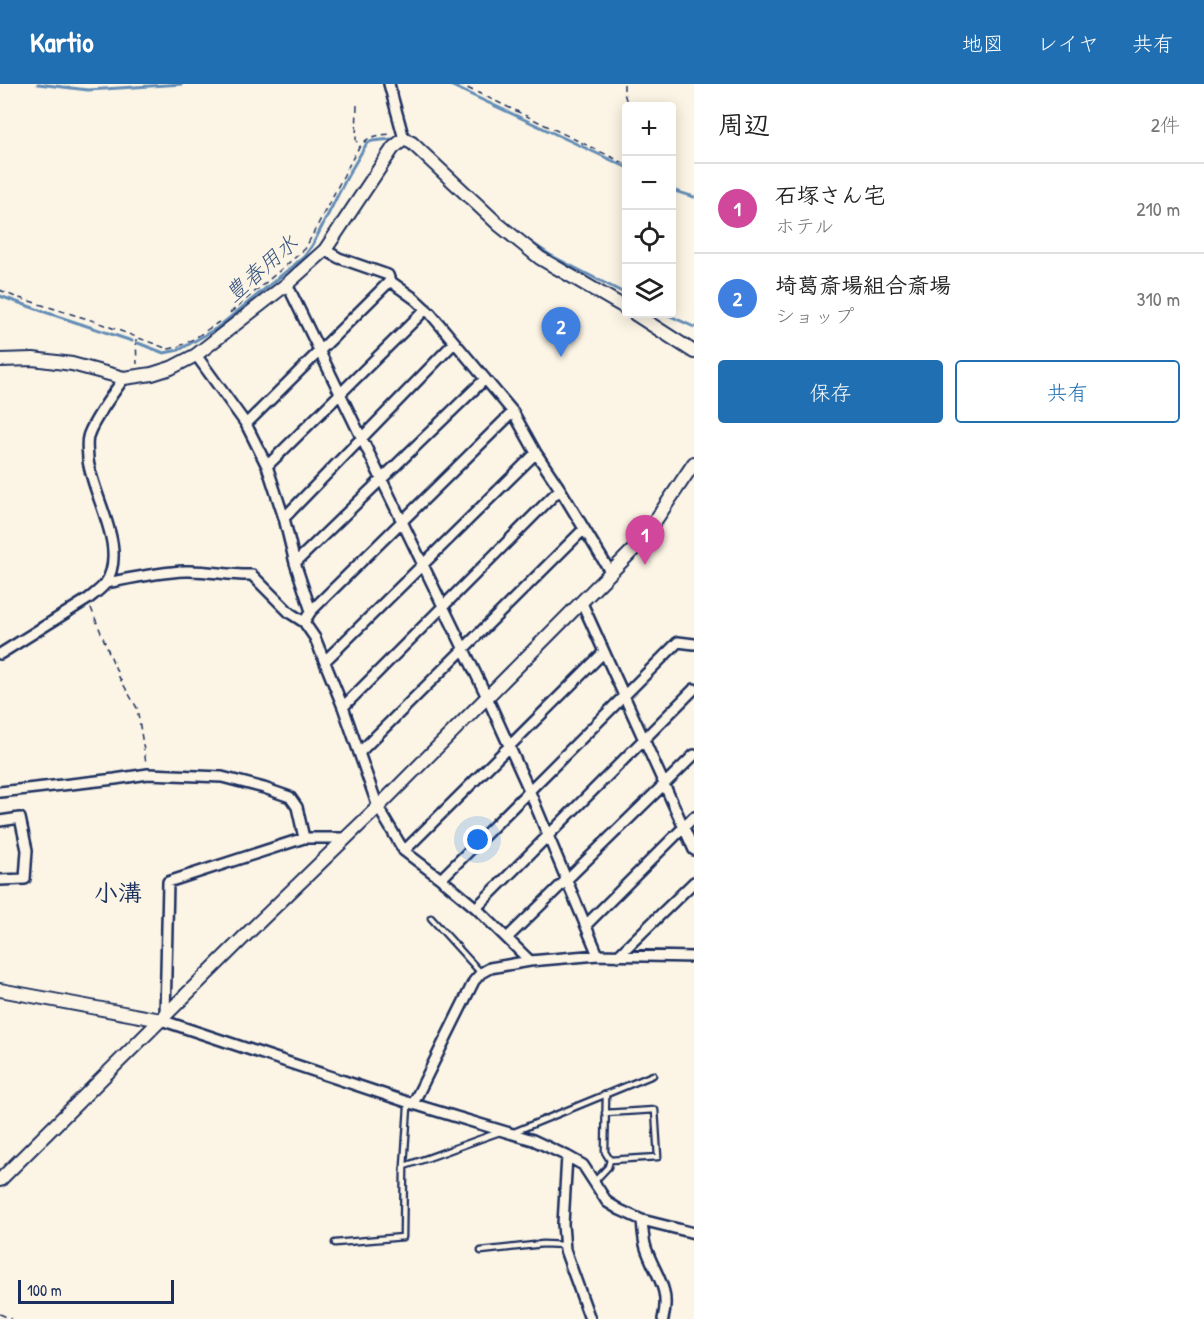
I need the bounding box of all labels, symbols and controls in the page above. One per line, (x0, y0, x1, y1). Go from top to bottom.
text: Kartio (30, 23, 94, 61)
text: 地図 (962, 29, 1004, 58)
text: レイヤ (1037, 29, 1099, 58)
text: 共有 (1132, 29, 1174, 58)
map controls (622, 102, 676, 318)
button: + (622, 102, 676, 156)
text: 周辺 (718, 107, 770, 142)
text: 2件 (1151, 111, 1180, 138)
button: − (622, 156, 676, 210)
text: 石塚さん宅 (775, 180, 885, 210)
text: 1 (734, 195, 741, 222)
text: 210 m (1136, 195, 1180, 222)
button: locate (622, 210, 676, 264)
text: ホテル (775, 212, 834, 239)
water label: 豊春用水 (218, 228, 304, 308)
button: layers (622, 264, 676, 318)
text: 埼葛斎場組合斎場 (775, 270, 951, 300)
text: 2 (733, 285, 742, 312)
text: 310 m (1137, 285, 1180, 312)
text: ショップ (775, 302, 854, 329)
pin: 2 (542, 308, 580, 357)
button: 保存 (718, 360, 943, 423)
button: 共有 (955, 360, 1180, 423)
pin: 1 (626, 516, 664, 565)
your location (463, 825, 492, 854)
district label: 小溝 (94, 876, 142, 908)
scale bar (18, 1277, 174, 1304)
text: 100 m (27, 1279, 62, 1301)

